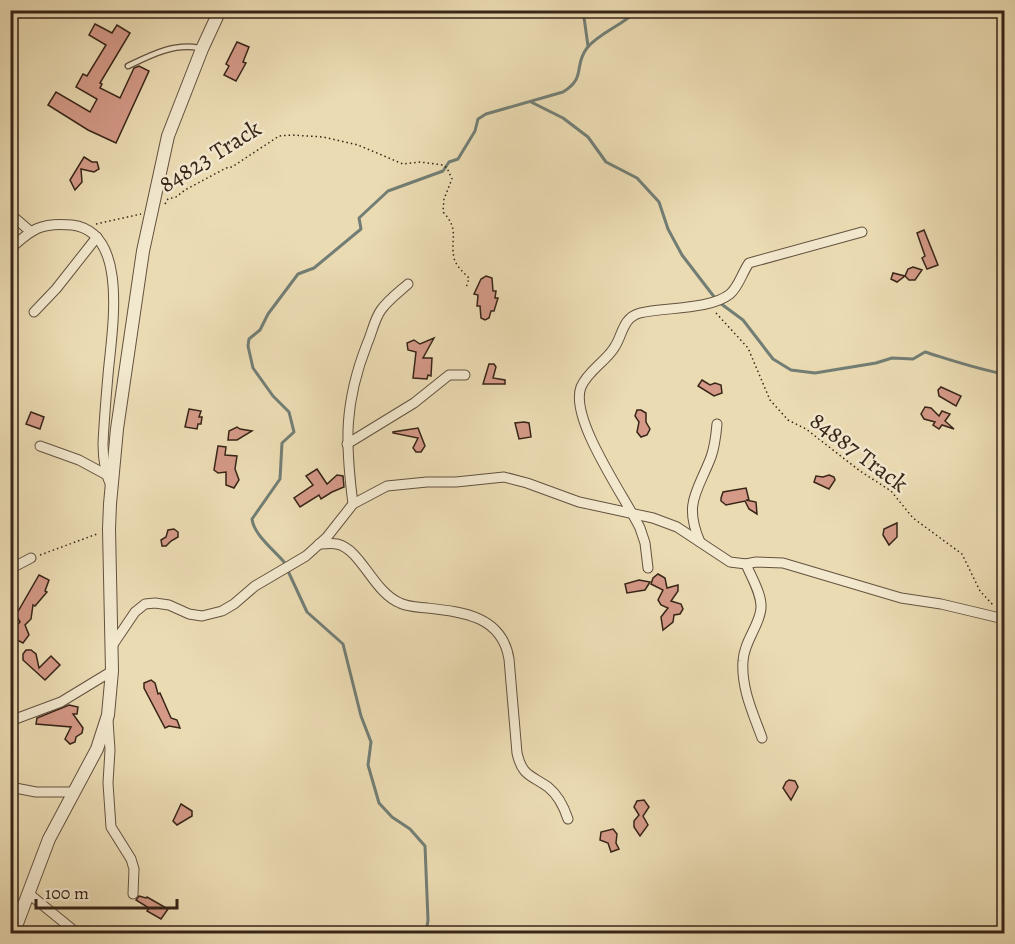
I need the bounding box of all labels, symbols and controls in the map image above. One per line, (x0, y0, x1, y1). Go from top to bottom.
street label: 84823 Track (153, 112, 267, 200)
street label: 84887 Track (803, 405, 915, 499)
scale bar (36, 872, 177, 910)
text: 100 m (45, 881, 89, 905)

